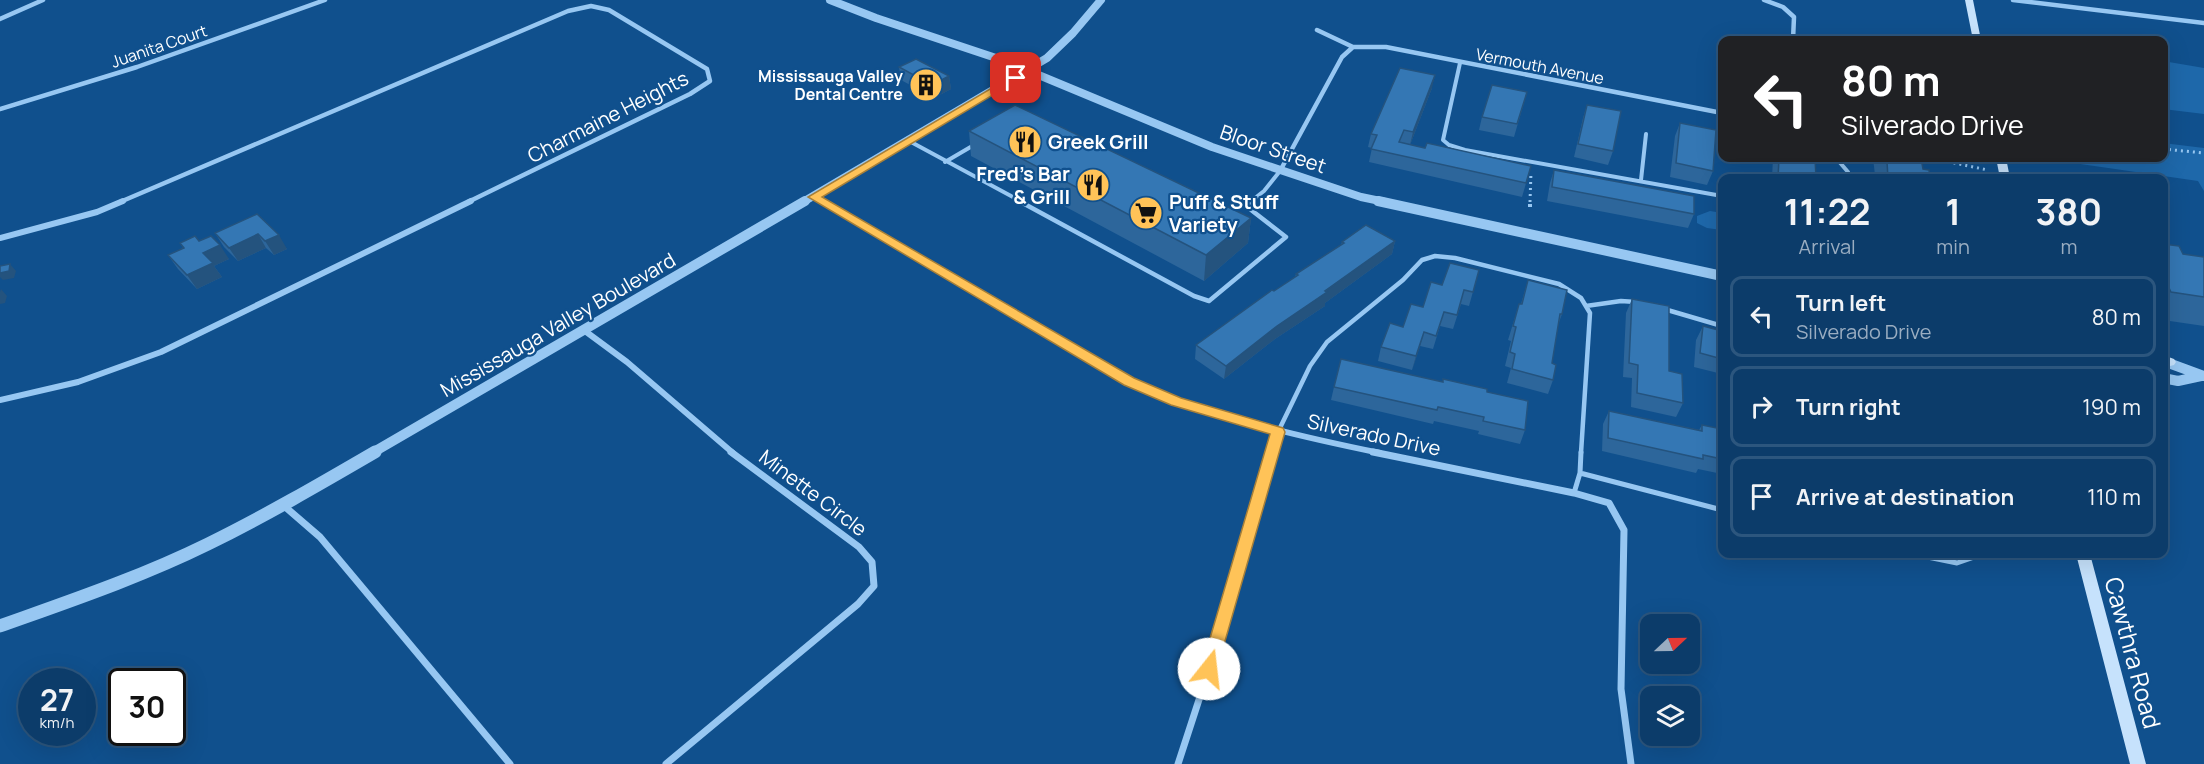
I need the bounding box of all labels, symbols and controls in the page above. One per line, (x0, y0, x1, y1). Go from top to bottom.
street label: Juanita Court (108, 19, 210, 73)
street label: Vermouth Avenue (1474, 43, 1606, 89)
text: 80 m (1841, 51, 1941, 109)
pin (990, 52, 1041, 103)
icon: left (1742, 60, 1820, 138)
icon: arrive (999, 61, 1032, 94)
street label: Charmaine Heights (523, 64, 693, 169)
place label: Mississauga Valley Dental Centre (758, 65, 903, 105)
building icon: Mississauga Valley Dental Centre (908, 67, 944, 103)
text: Silverado Drive (1841, 106, 2024, 143)
street label: Bloor Street (1217, 118, 1330, 179)
restaurant icon: Greek Grill (1007, 124, 1043, 160)
place label: Greek Grill (1048, 128, 1149, 155)
place label: Fred's Bar & Grill (976, 160, 1070, 210)
restaurant icon: Fred's Bar & Grill (1075, 167, 1111, 203)
text: 11:22 (1784, 187, 1871, 236)
text: 1 (1945, 187, 1961, 236)
text: 380 (2036, 187, 2102, 236)
place label: Puff & Stuff Variety (1169, 188, 1279, 238)
supermarket icon: Puff & Stuff Variety (1128, 195, 1164, 231)
text: Arrival (1799, 233, 1856, 260)
text: min (1936, 233, 1970, 260)
text: m (2060, 233, 2077, 260)
street label: Mississauga Valley Boulevard (435, 246, 680, 403)
text: Turn left (1796, 288, 1886, 318)
icon: left (1745, 300, 1778, 333)
text: 80 m (2092, 302, 2141, 332)
text: Silverado Drive (1796, 318, 1931, 345)
icon: right (1745, 390, 1778, 423)
text: Turn right (1796, 392, 1901, 422)
text: 190 m (2082, 392, 2141, 422)
street label: Silverado Drive (1305, 407, 1443, 462)
street label: Minette Circle (754, 443, 873, 542)
icon: arrive (1745, 480, 1778, 513)
text: Arrive at destination (1796, 482, 2014, 512)
text: 110 m (2087, 482, 2141, 512)
street label: Cawthra Road (2097, 573, 2170, 732)
north arrow (1640, 614, 1700, 674)
map controls (1640, 614, 1700, 746)
position arrow (1177, 637, 1241, 701)
speed limit sign: 30 (108, 668, 186, 746)
text: 27 (40, 679, 74, 720)
button: layers (1640, 686, 1700, 746)
text: km/h (40, 712, 74, 733)

